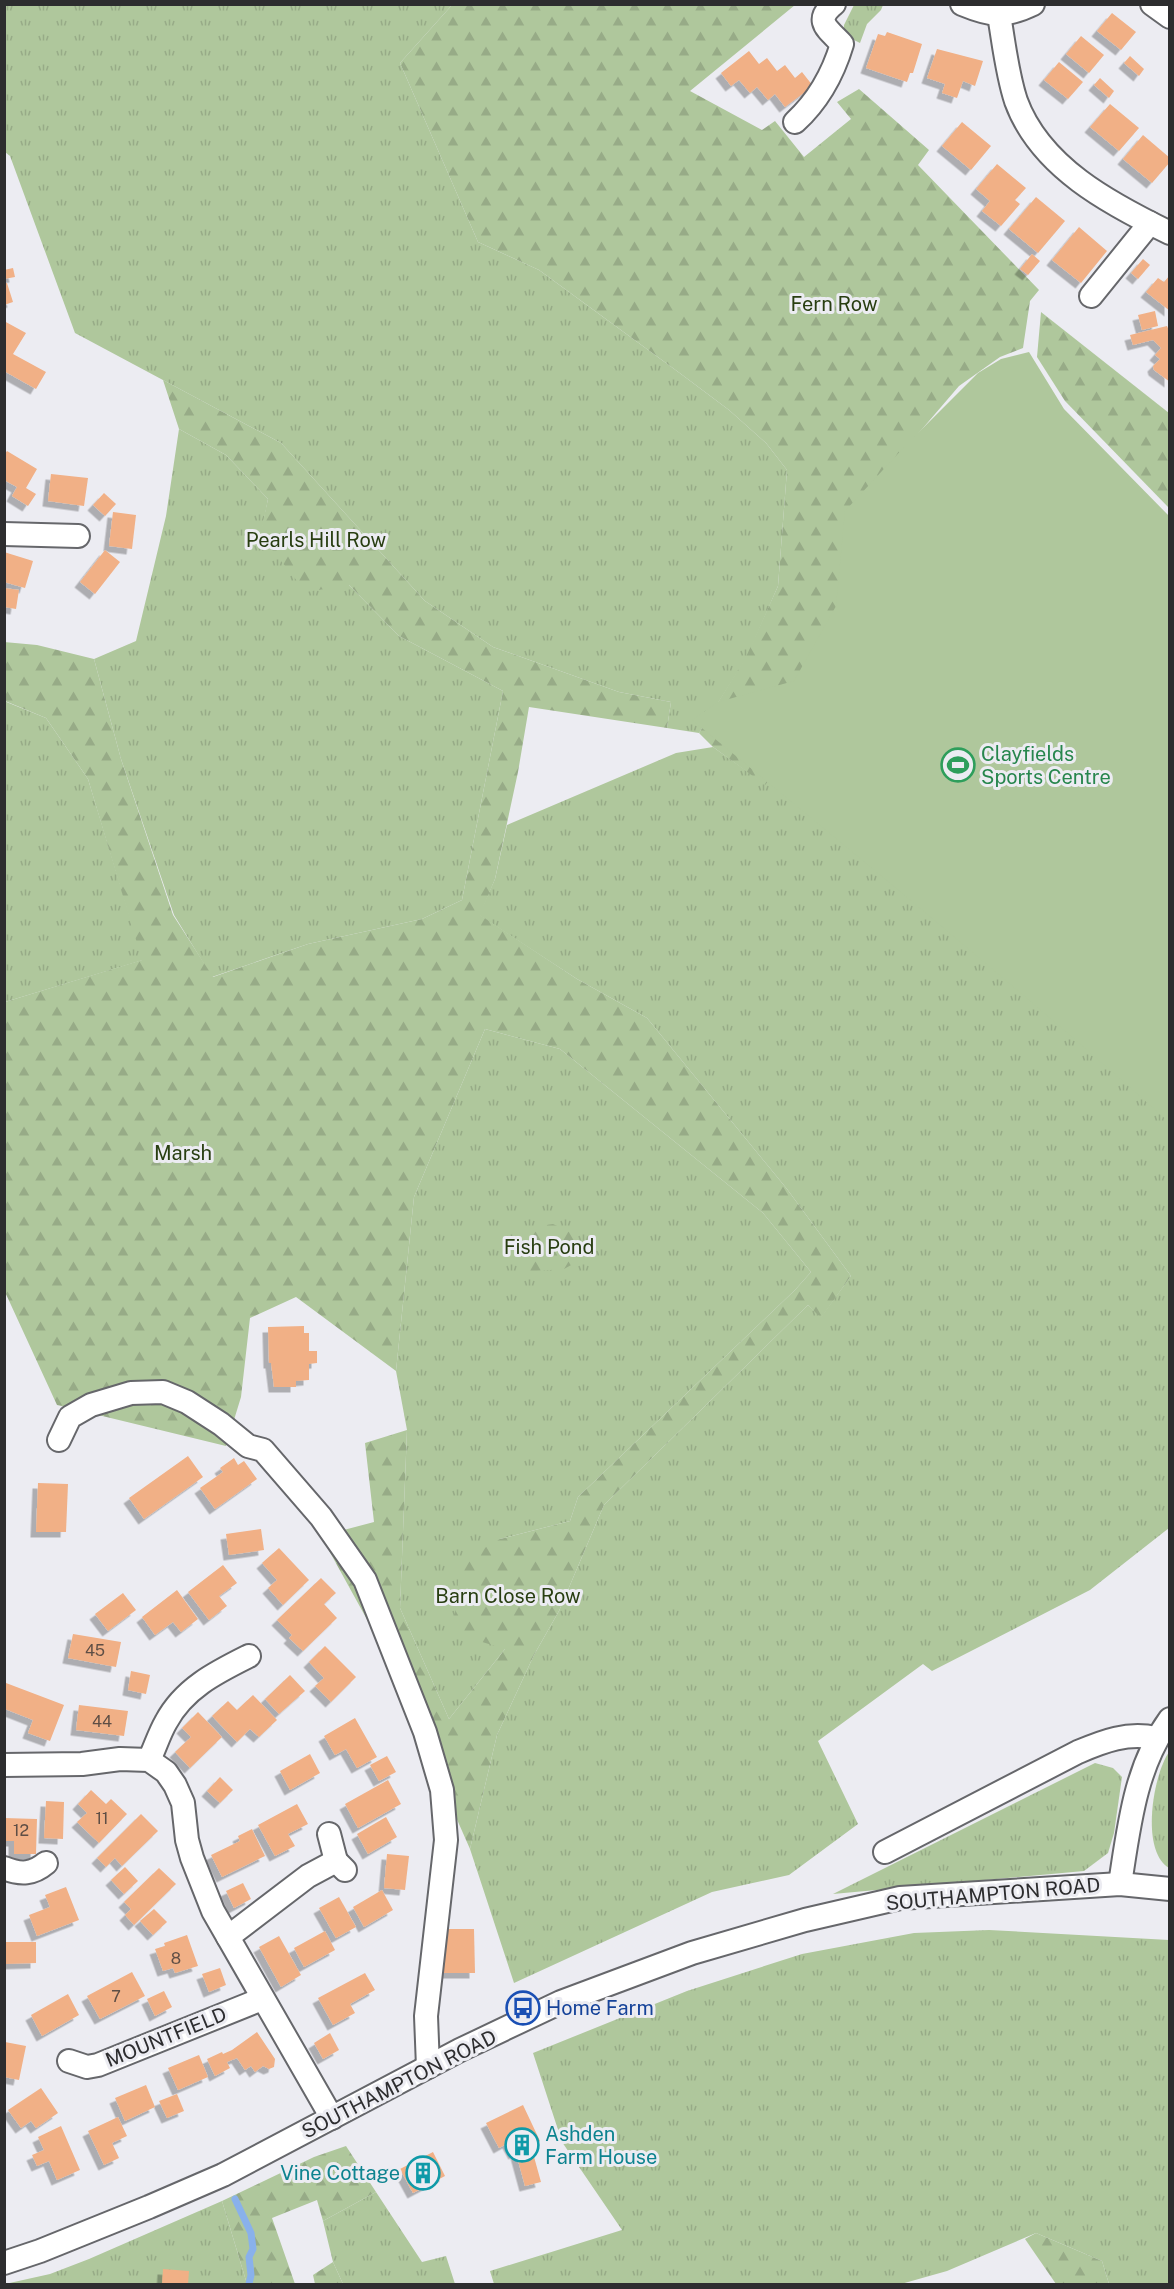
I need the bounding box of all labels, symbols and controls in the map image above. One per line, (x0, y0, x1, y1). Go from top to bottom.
park label: Fern Row (790, 292, 878, 316)
park label: Pearls Hill Row (246, 528, 387, 552)
place label: Clayfields Sports Centre (981, 742, 1111, 789)
sports icon: Clayfields Sports Centre (940, 747, 976, 783)
park label: Marsh (154, 1141, 212, 1165)
park label: Fish Pond (504, 1235, 594, 1259)
park label: Barn Close Row (435, 1584, 581, 1608)
house number: 45 (85, 1641, 105, 1660)
house number: 44 (92, 1712, 112, 1731)
house number: 11 (95, 1809, 109, 1828)
house number: 12 (13, 1821, 29, 1840)
street label: SOUTHAMPTON ROAD (885, 1873, 1101, 1915)
house number: 8 (171, 1949, 181, 1968)
house number: 7 (111, 1987, 121, 2006)
bus stop icon: Home Farm (505, 1990, 541, 2026)
place label: Home Farm (546, 1996, 654, 2020)
street label: MOUNTFIELD (102, 2002, 230, 2072)
street label: SOUTHAMPTON ROAD (298, 2024, 500, 2144)
place label: Ashden Farm House (545, 2122, 657, 2169)
building icon: Ashden Farm House (504, 2127, 540, 2163)
building icon: Vine Cottage (405, 2155, 441, 2191)
place label: Vine Cottage (280, 2161, 400, 2185)

